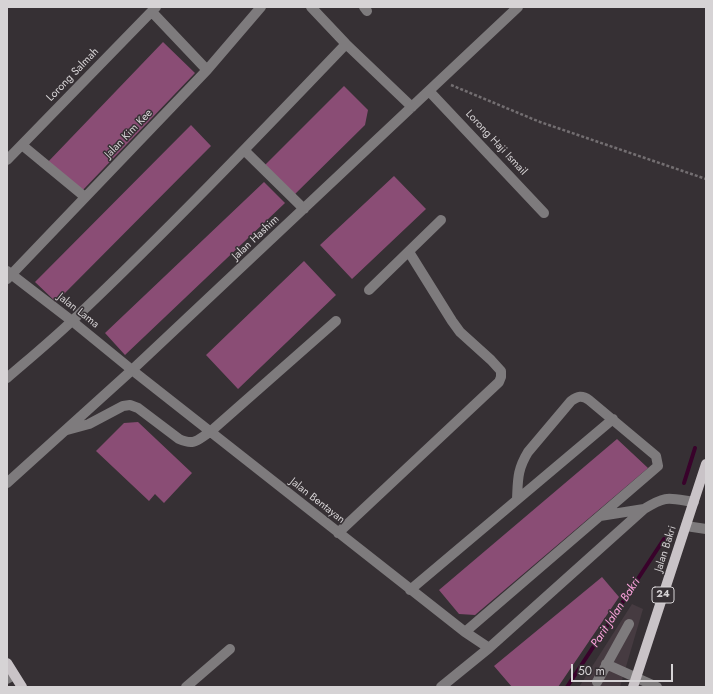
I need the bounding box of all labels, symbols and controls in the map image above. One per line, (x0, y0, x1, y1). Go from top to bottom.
street label: Lorong Salmah (44, 45, 102, 105)
street label: Jalan Kim Kee (102, 107, 156, 161)
street label: Lorong Haji Ismail (462, 108, 530, 178)
street label: Jalan Hashim (230, 213, 282, 263)
street label: Jalan Lama (55, 291, 101, 331)
street label: Jalan Bentayan (287, 475, 347, 527)
street label: Jalan Bakri (652, 524, 680, 574)
water label: Parit Jalan Bakri (588, 576, 644, 650)
road number: 24 (652, 587, 674, 603)
scale bar (573, 656, 675, 682)
text: 50 m (578, 662, 605, 680)

